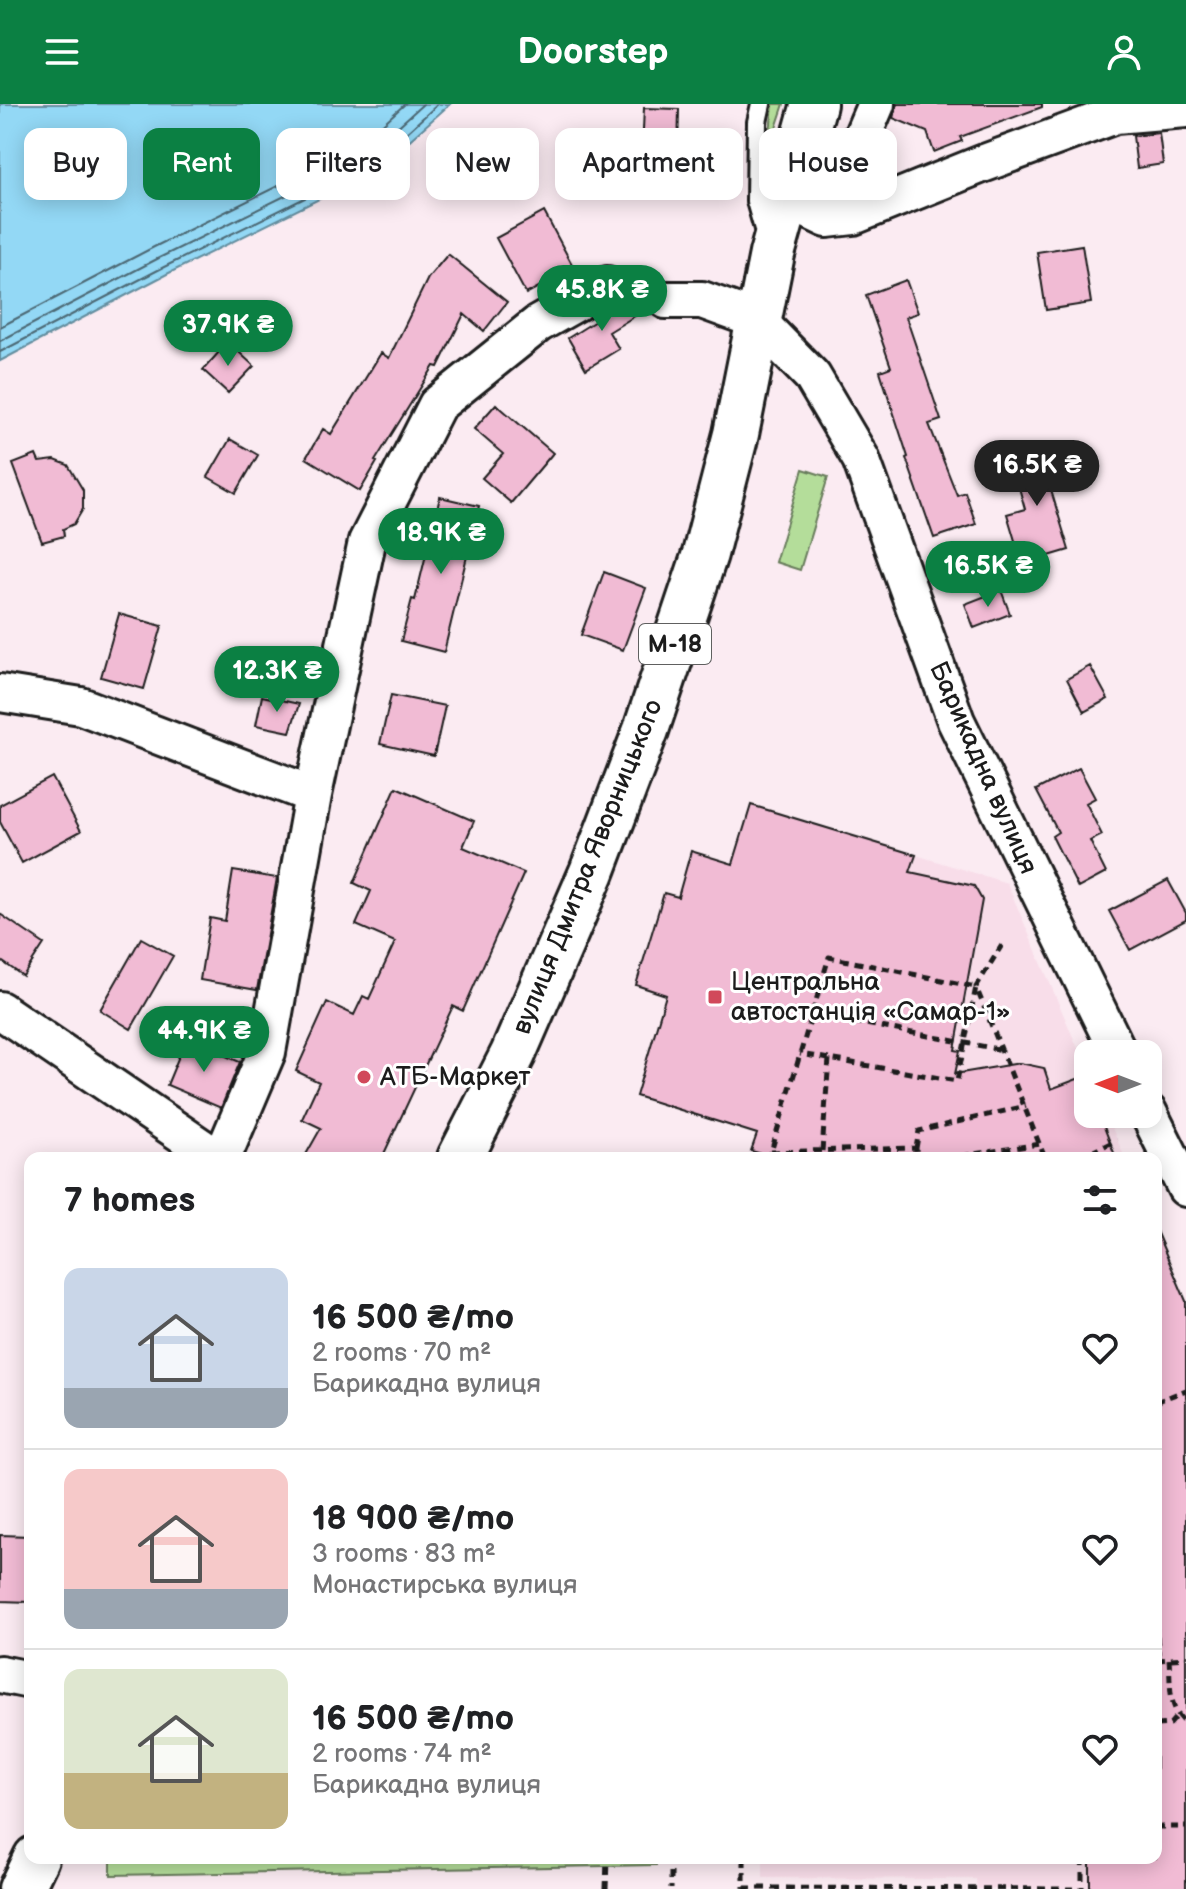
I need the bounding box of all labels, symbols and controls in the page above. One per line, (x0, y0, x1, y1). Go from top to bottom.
icon: menu (40, 30, 84, 74)
icon: person (1102, 30, 1146, 74)
text: Doorstep (517, 31, 669, 74)
chip: Buy (24, 128, 127, 200)
chip: Rent (143, 128, 260, 200)
chip: Filters (276, 128, 410, 200)
chip: New (426, 128, 539, 200)
chip: Apartment (555, 128, 743, 200)
chip: House (759, 128, 897, 200)
pin: 45.8K ₴ (528, 265, 676, 333)
text: 45.8K ₴ (555, 275, 649, 306)
pin: 37.9K ₴ (154, 300, 302, 368)
text: 37.9K ₴ (182, 310, 274, 341)
pin: 16.5K ₴ (963, 440, 1111, 508)
text: 16.5K ₴ (992, 450, 1082, 481)
pin: 18.9K ₴ (367, 508, 515, 576)
text: 18.9K ₴ (396, 518, 486, 549)
pin: 16.5K ₴ (914, 541, 1062, 609)
text: 16.5K ₴ (943, 551, 1033, 582)
road number: М-18 (639, 624, 711, 664)
pin: 12.3K ₴ (203, 646, 351, 714)
text: 12.3K ₴ (232, 656, 322, 687)
street label: Барикадна вулиця (922, 657, 1044, 879)
street label: вулиця Дмитра Яворницького (507, 695, 669, 1039)
place label: Центральна автостанція «Самар-1» (731, 967, 1011, 1028)
marker: Центральна автостанція «Самар-1» (706, 988, 724, 1006)
pin: 44.9K ₴ (130, 1006, 278, 1074)
text: 44.9K ₴ (157, 1016, 251, 1047)
north arrow (1074, 1040, 1162, 1128)
map controls (1074, 1040, 1162, 1128)
place label: АТБ-Маркет (379, 1062, 531, 1093)
marker: АТБ-Маркет (355, 1068, 373, 1086)
icon: filters (1078, 1178, 1122, 1222)
text: 7 homes (64, 1180, 195, 1221)
text: 16 500 ₴/mo (312, 1297, 514, 1338)
icon: home (128, 1300, 224, 1396)
icon: heart (1078, 1326, 1122, 1370)
text: 2 rooms · 70 m² (312, 1338, 491, 1369)
text: Барикадна вулиця (312, 1369, 541, 1400)
text: 18 900 ₴/mo (312, 1498, 514, 1539)
icon: home (128, 1501, 224, 1597)
icon: heart (1078, 1527, 1122, 1571)
text: 3 rooms · 83 m² (312, 1539, 496, 1570)
text: Монастирська вулиця (312, 1570, 577, 1601)
text: 16 500 ₴/mo (312, 1698, 514, 1739)
icon: home (128, 1701, 224, 1797)
icon: heart (1078, 1727, 1122, 1771)
text: 2 rooms · 74 m² (312, 1739, 492, 1770)
text: Барикадна вулиця (312, 1770, 541, 1801)

